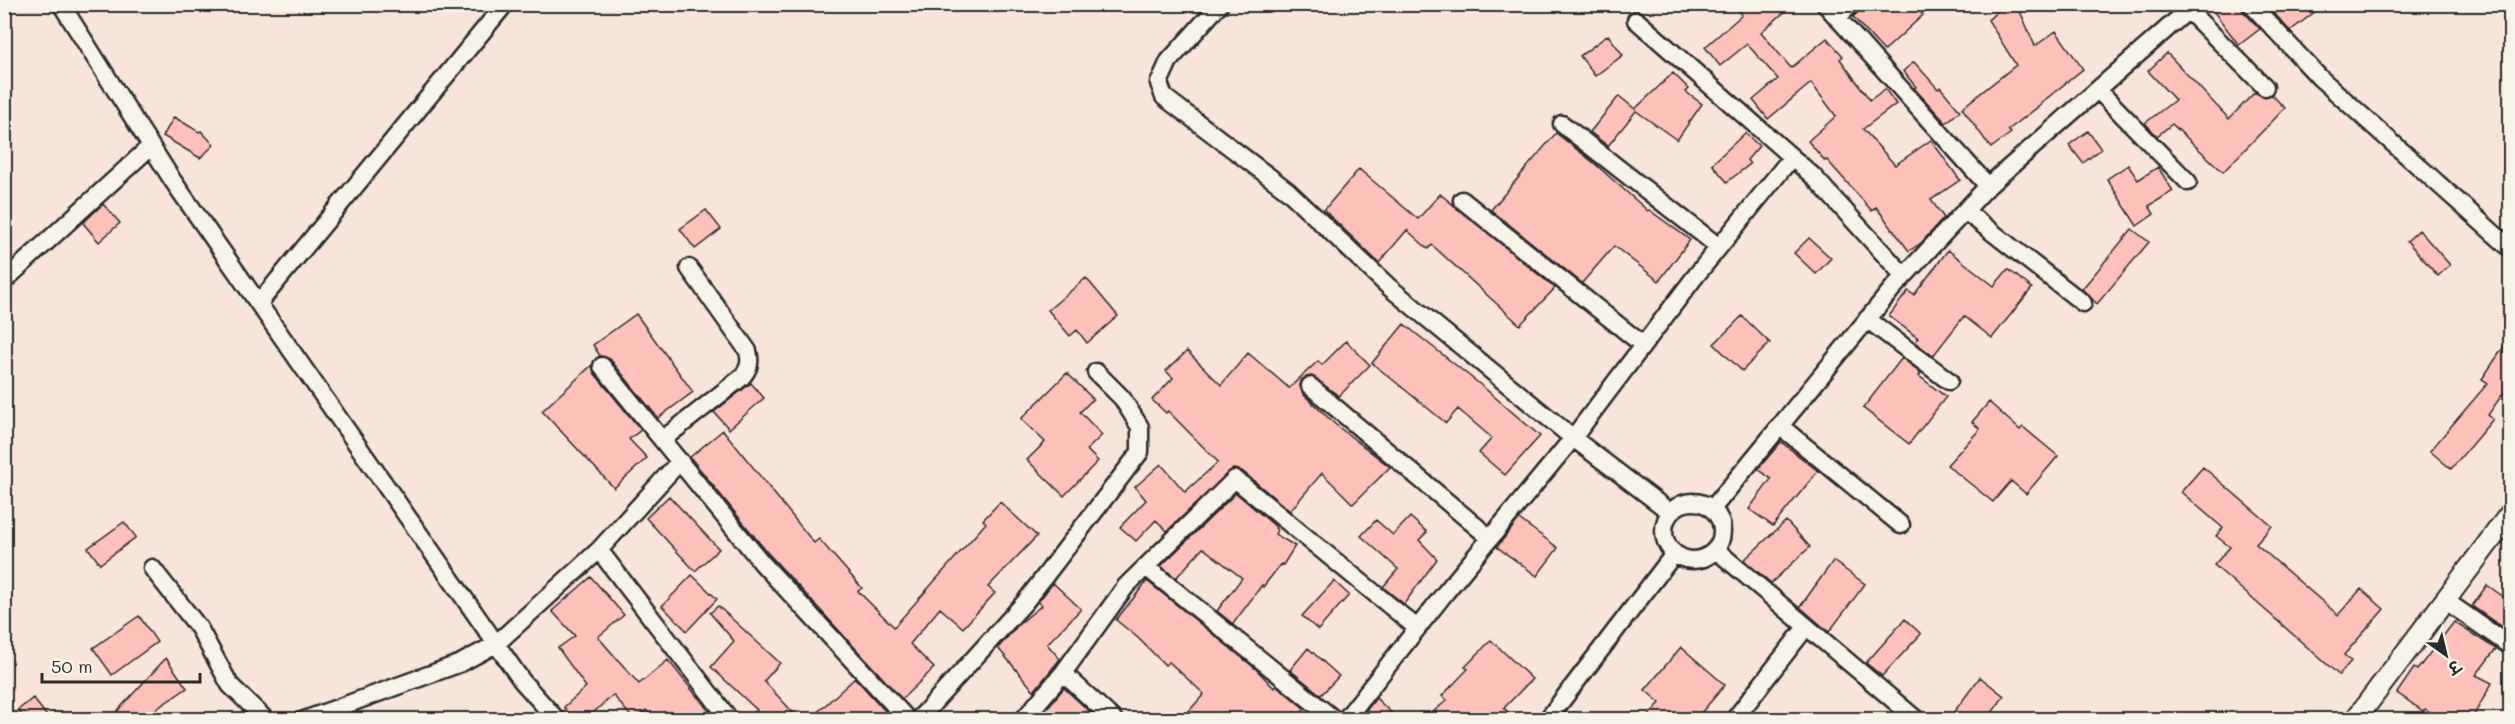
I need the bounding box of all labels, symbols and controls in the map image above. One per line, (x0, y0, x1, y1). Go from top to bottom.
north arrow (2416, 625, 2476, 685)
scale bar (42, 646, 200, 684)
text: 50 m (51, 654, 93, 678)
text: उ (2443, 655, 2467, 680)

